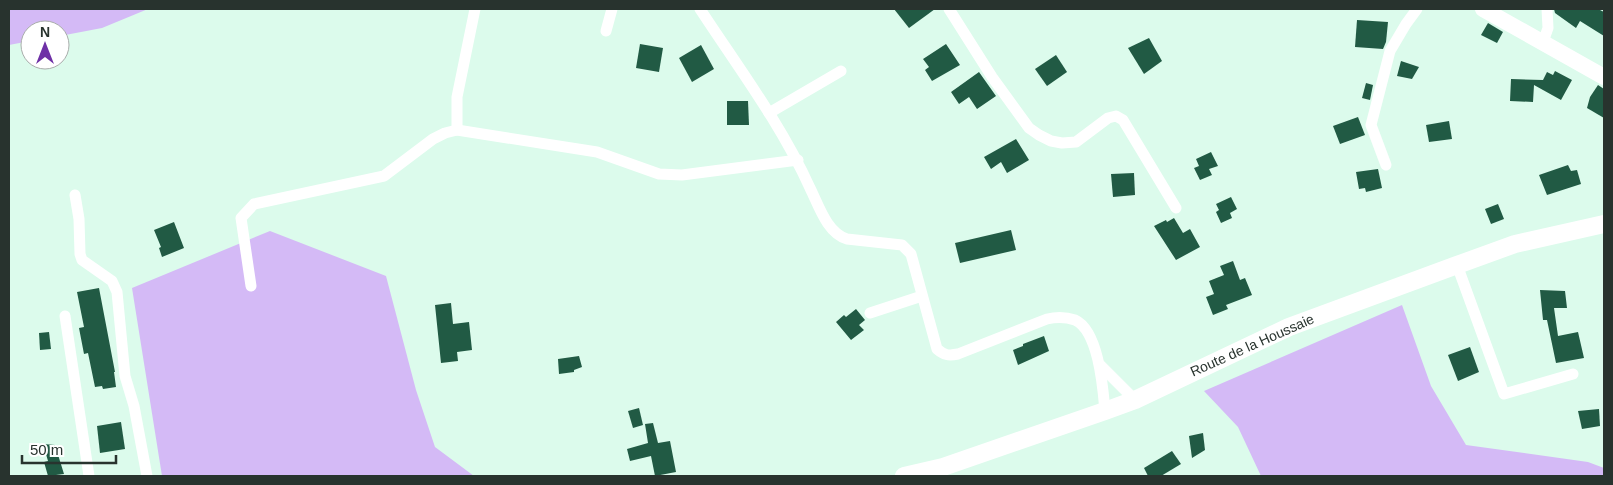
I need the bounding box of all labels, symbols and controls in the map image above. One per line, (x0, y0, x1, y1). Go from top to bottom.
north arrow (20, 20, 70, 70)
text: N (40, 24, 50, 40)
street label: Route de la Houssaie (1188, 310, 1317, 380)
scale bar (22, 432, 116, 464)
text: 50 m (30, 441, 63, 458)

